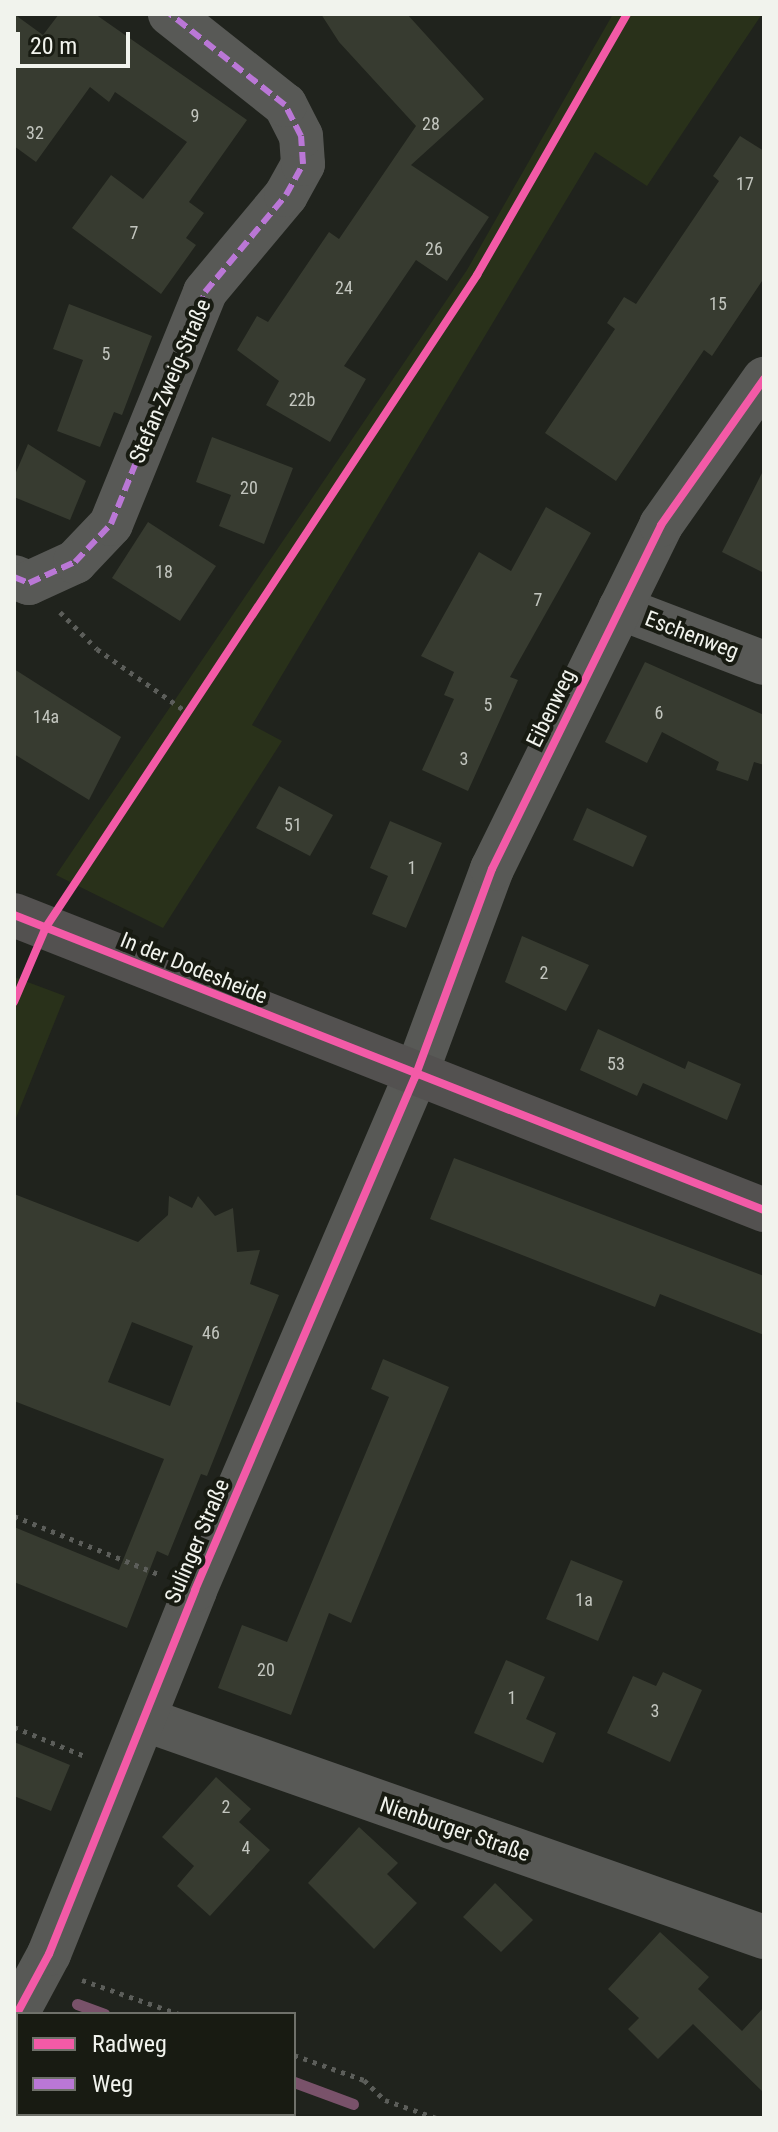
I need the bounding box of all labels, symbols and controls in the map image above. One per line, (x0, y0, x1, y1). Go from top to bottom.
scale bar (20, 16, 134, 66)
text: 20 m (30, 32, 77, 60)
house number: 9 (191, 105, 199, 127)
house number: 28 (422, 113, 440, 135)
house number: 32 (26, 122, 44, 144)
house number: 17 (736, 173, 754, 195)
house number: 7 (130, 222, 138, 244)
house number: 26 (425, 238, 443, 260)
house number: 24 (335, 277, 353, 299)
house number: 15 (709, 293, 727, 315)
street label: Stefan-Zweig-Straße (124, 295, 216, 467)
house number: 5 (102, 343, 110, 365)
house number: 22b (289, 389, 315, 411)
house number: 20 (240, 477, 258, 499)
house number: 18 (155, 561, 173, 583)
house number: 7 (534, 589, 542, 611)
street label: Eschenweg (641, 605, 743, 665)
street label: Eibenweg (521, 665, 581, 751)
house number: 5 (484, 694, 492, 716)
house number: 6 (655, 702, 663, 724)
house number: 14a (33, 706, 59, 728)
house number: 3 (460, 748, 468, 770)
house number: 51 (284, 814, 302, 836)
house number: 1 (408, 857, 416, 879)
street label: In der Dodesheide (117, 926, 271, 1010)
house number: 2 (540, 962, 548, 984)
house number: 53 (607, 1053, 625, 1075)
house number: 46 (202, 1322, 220, 1344)
street label: Sulinger Straße (159, 1475, 235, 1607)
house number: 1a (575, 1589, 593, 1611)
house number: 20 (257, 1659, 275, 1681)
house number: 1 (508, 1687, 516, 1709)
house number: 3 (651, 1700, 659, 1722)
street label: Nienburger Straße (376, 1791, 534, 1867)
house number: 2 (222, 1796, 230, 1818)
house number: 4 (242, 1837, 250, 1859)
legend (16, 2012, 296, 2116)
text: Radweg (92, 2030, 167, 2058)
text: Weg (92, 2070, 133, 2098)

